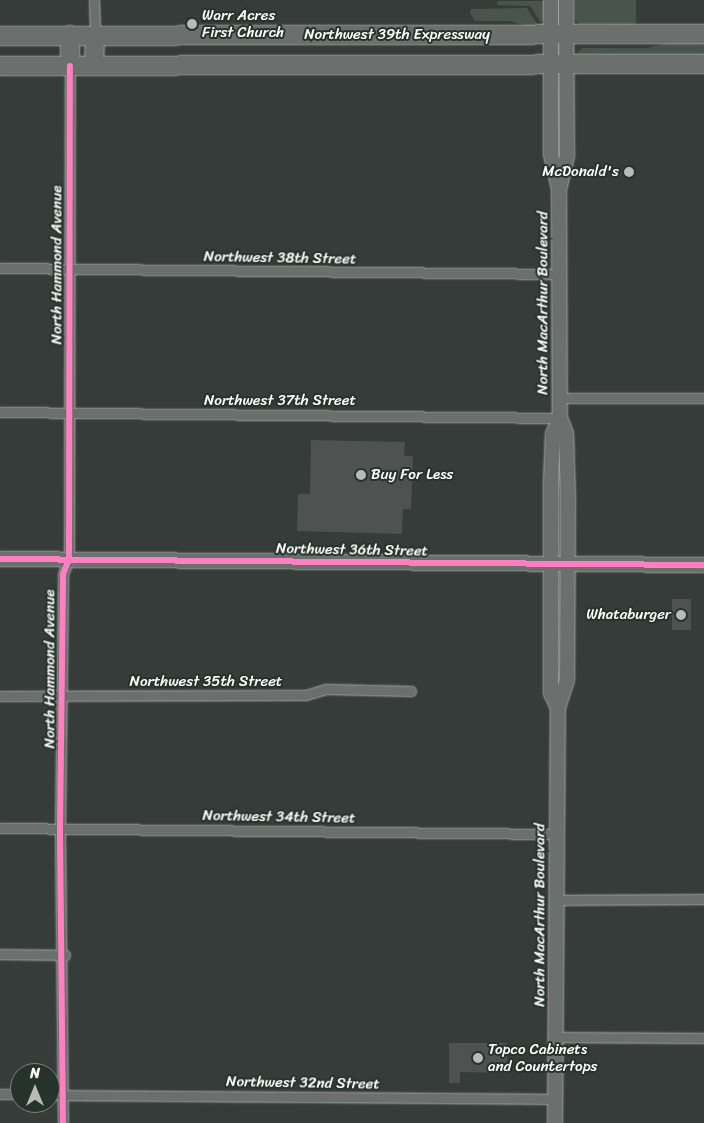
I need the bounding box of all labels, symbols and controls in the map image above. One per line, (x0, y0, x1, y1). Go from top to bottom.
place label: Warr Acres First Church (202, 6, 284, 41)
marker: Warr Acres First Church (186, 18, 198, 30)
street label: Northwest 39th Expressway (304, 26, 490, 44)
place label: McDonald's (542, 163, 619, 181)
marker: McDonald's (623, 166, 635, 178)
street label: North Hammond Avenue (48, 185, 66, 345)
street label: North MacArthur Boulevard (534, 212, 552, 394)
street label: Northwest 38th Street (204, 248, 356, 268)
street label: Northwest 37th Street (204, 392, 356, 410)
place label: Buy For Less (371, 466, 454, 484)
marker: Buy For Less (355, 469, 367, 481)
street label: Northwest 36th Street (276, 540, 428, 560)
street label: North Hammond Avenue (41, 589, 59, 749)
place label: Whataburger (586, 606, 671, 624)
marker: Whataburger (675, 609, 687, 621)
street label: Northwest 35th Street (130, 673, 282, 691)
street label: Northwest 34th Street (202, 807, 356, 827)
street label: North MacArthur Boulevard (531, 824, 549, 1006)
place label: Topco Cabinets and Countertops (488, 1040, 597, 1075)
marker: Topco Cabinets and Countertops (472, 1052, 484, 1064)
text: N (30, 1061, 40, 1086)
north arrow (10, 1063, 60, 1113)
street label: Northwest 32nd Street (226, 1073, 380, 1093)

